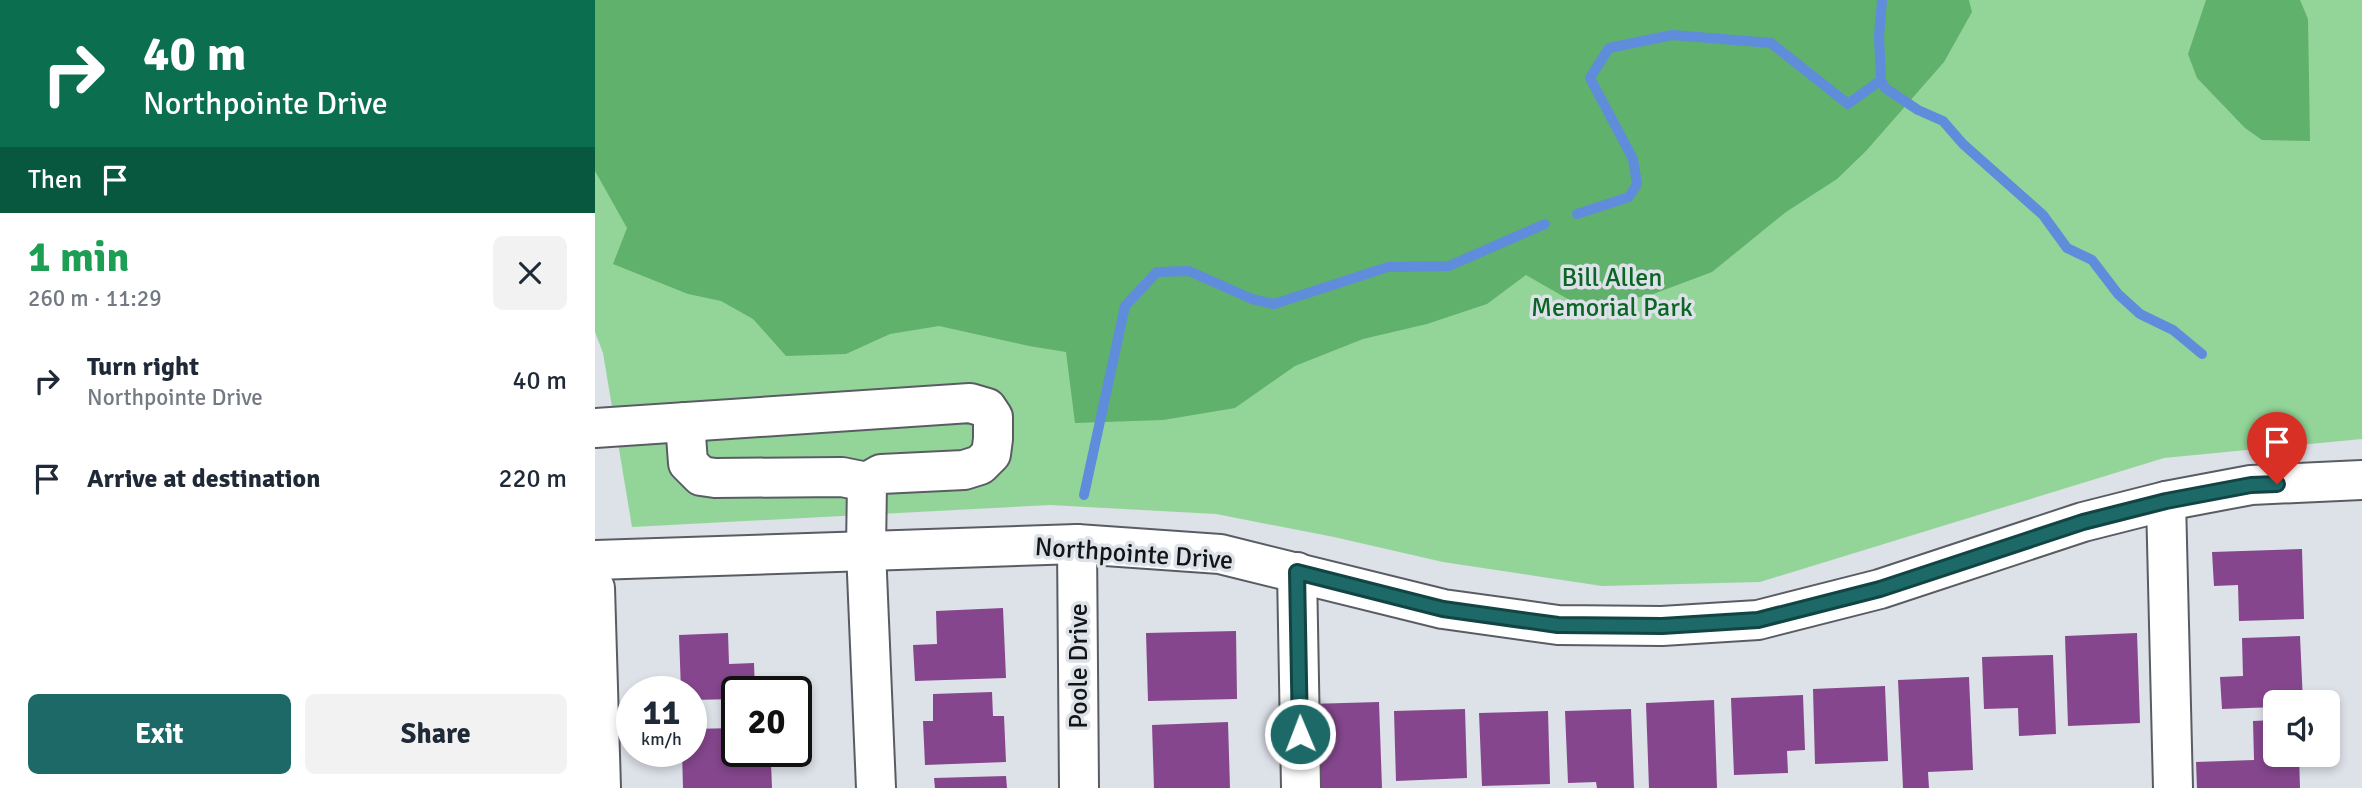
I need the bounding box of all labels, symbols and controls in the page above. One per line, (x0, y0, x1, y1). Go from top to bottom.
text: 40 m (143, 24, 246, 84)
icon: right (28, 28, 119, 119)
text: Northpointe Drive (143, 84, 388, 123)
icon: arrive (96, 161, 134, 199)
text: Then (28, 164, 82, 196)
text: 1 min (28, 232, 129, 283)
button: close (493, 236, 567, 310)
park label: Bill Allen Memorial Park (1531, 262, 1693, 324)
text: 260 m · 11:29 (28, 284, 162, 313)
text: Turn right (87, 351, 199, 383)
icon: right (28, 362, 66, 400)
text: 40 m (512, 365, 567, 397)
text: Northpointe Drive (87, 383, 263, 412)
pin (2247, 412, 2307, 484)
icon: arrive (2258, 423, 2296, 461)
icon: arrive (28, 460, 66, 498)
text: Arrive at destination (87, 463, 320, 495)
text: 220 m (498, 463, 567, 495)
street label: Northpointe Drive (1034, 531, 1234, 577)
street label: Poole Drive (1063, 603, 1095, 729)
speed limit sign: 20 (721, 676, 812, 767)
map controls (2263, 690, 2340, 767)
button: sound (2263, 690, 2340, 767)
text: 11 (643, 691, 680, 734)
button: Exit (28, 694, 291, 774)
button: Share (305, 694, 567, 774)
position arrow (1263, 697, 1337, 771)
text: km/h (641, 728, 682, 750)

